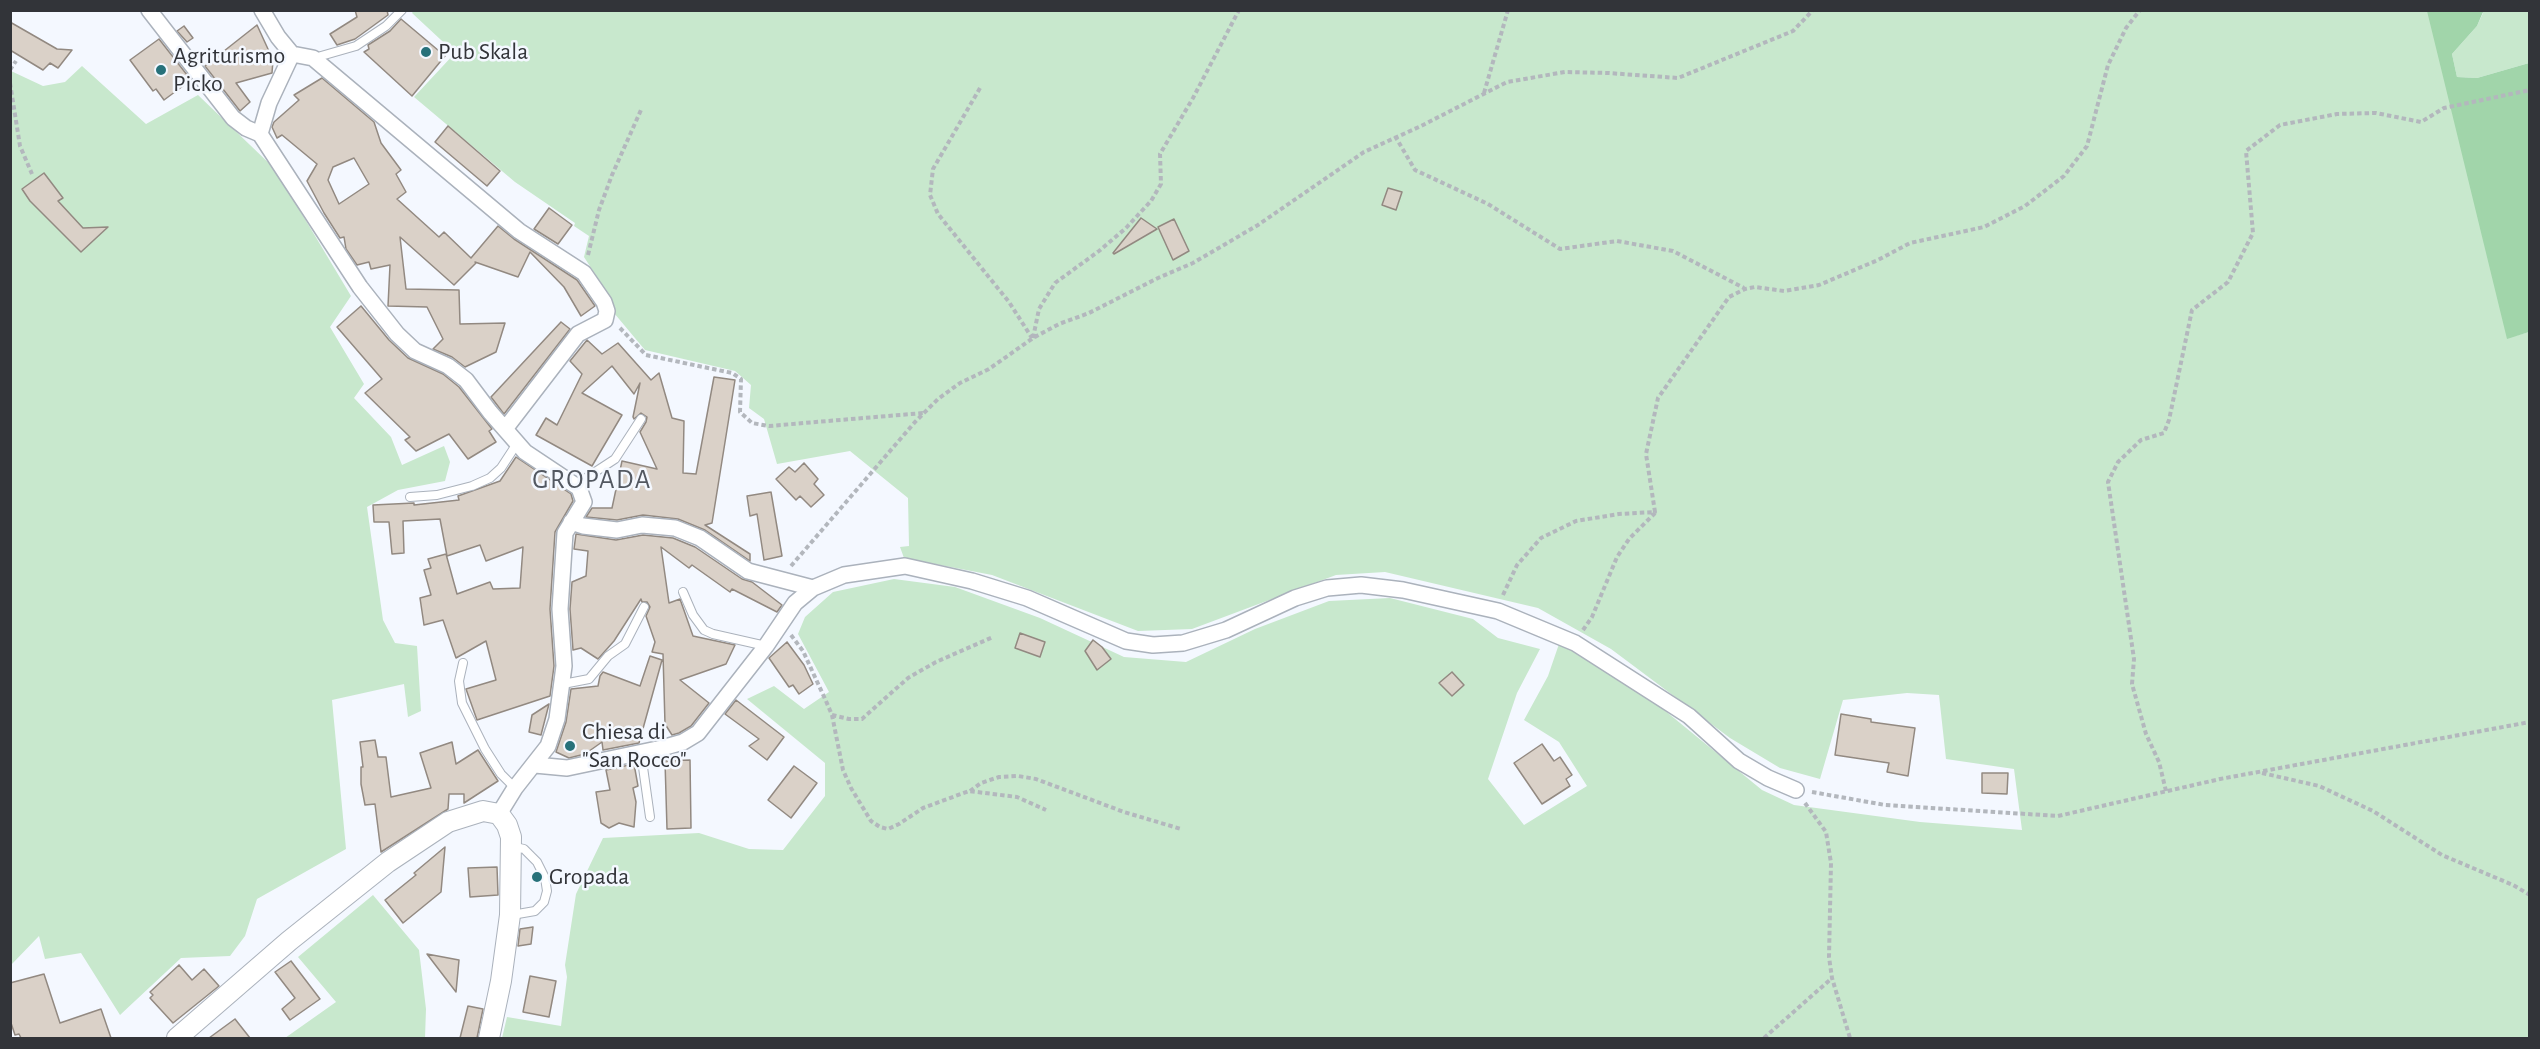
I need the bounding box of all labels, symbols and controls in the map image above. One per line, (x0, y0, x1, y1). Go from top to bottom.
place label: Pub Skala (438, 38, 528, 66)
place label: Agriturismo Picko (173, 42, 285, 98)
marker: Pub Skala (419, 45, 433, 59)
marker: Agriturismo Picko (154, 63, 168, 77)
district label: GROPADA (532, 464, 652, 496)
place label: Chiesa di "San Rocco" (582, 718, 687, 774)
marker: Chiesa di "San Rocco" (563, 739, 577, 753)
place label: Gropada (549, 863, 629, 891)
marker: Gropada (530, 870, 544, 884)

